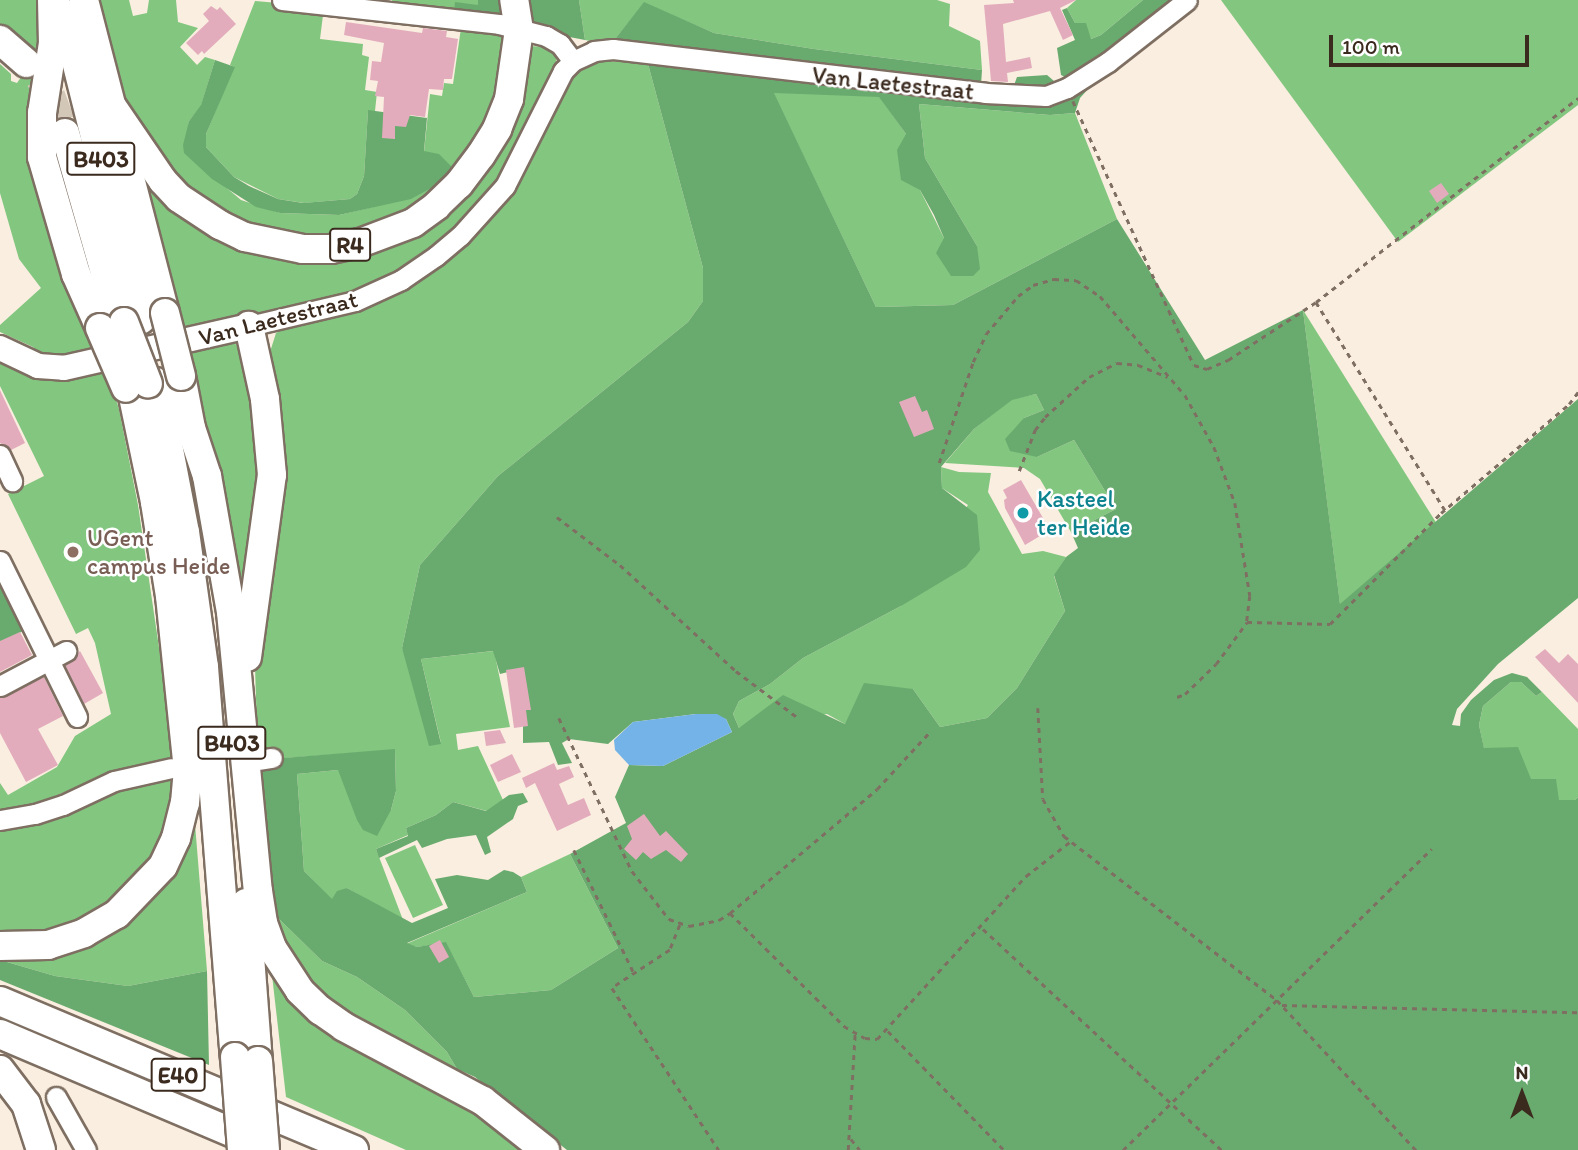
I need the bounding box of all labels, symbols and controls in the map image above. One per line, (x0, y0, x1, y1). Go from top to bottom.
scale bar (1333, 21, 1532, 65)
text: 100 m (1342, 34, 1400, 59)
street label: Van Laetestraat (810, 60, 976, 106)
road number: B403 (66, 140, 136, 178)
road number: R4 (329, 226, 371, 264)
street label: Van Laetestraat (195, 284, 361, 352)
place label: Kasteel ter Heide (1037, 485, 1131, 541)
marker: Kasteel ter Heide (1015, 505, 1031, 521)
place label: UGent campus Heide (87, 524, 231, 580)
marker: UGent campus Heide (65, 544, 81, 560)
road number: B403 (197, 723, 267, 762)
road number: E40 (150, 1056, 206, 1094)
north arrow (1487, 1059, 1557, 1129)
text: N (1516, 1061, 1528, 1084)

